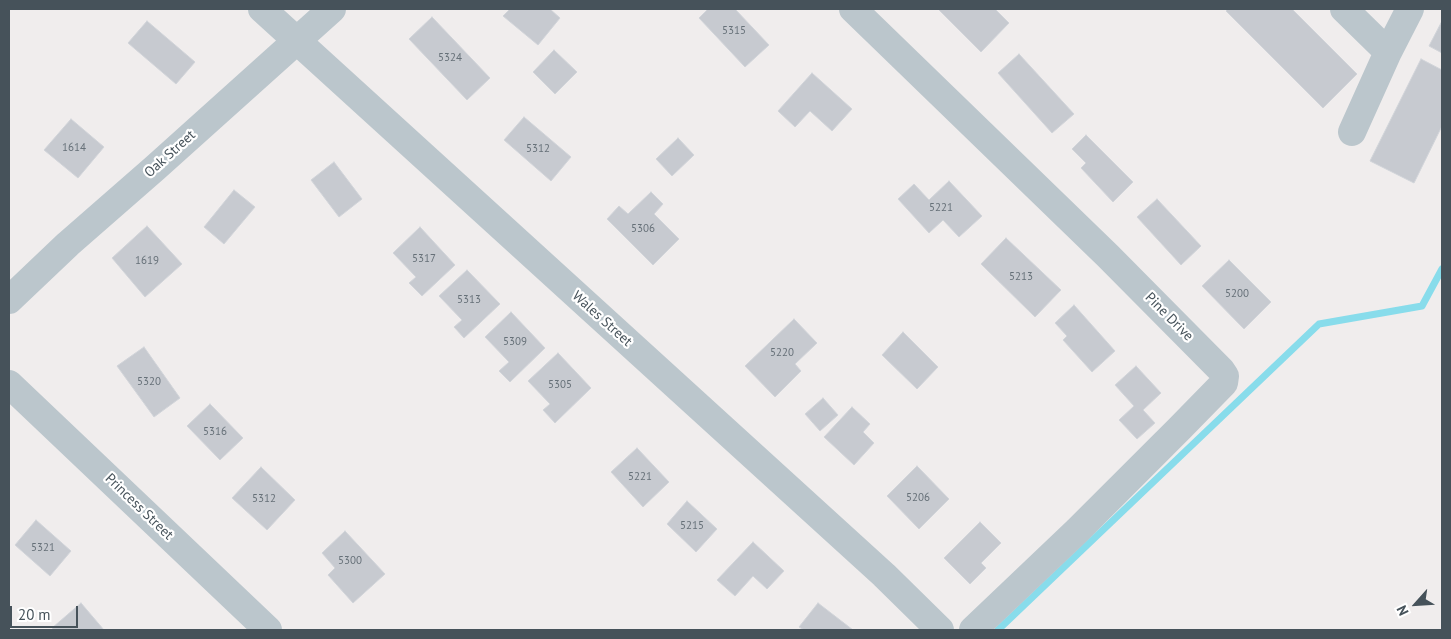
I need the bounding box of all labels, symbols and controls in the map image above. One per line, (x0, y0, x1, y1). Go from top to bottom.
house number: 5315 (722, 24, 746, 38)
house number: 5324 (438, 51, 462, 65)
street label: Oak Street (141, 127, 199, 181)
house number: 1614 (62, 141, 86, 155)
house number: 5312 (526, 142, 550, 156)
house number: 5221 (929, 201, 953, 215)
house number: 5306 (631, 222, 655, 236)
house number: 5317 (412, 252, 436, 266)
house number: 1619 (135, 254, 159, 268)
house number: 5213 (1009, 270, 1033, 284)
house number: 5200 (1225, 287, 1249, 301)
street label: Wales Street (569, 288, 635, 350)
street label: Pine Drive (1141, 289, 1197, 345)
house number: 5313 (457, 293, 481, 307)
house number: 5309 (503, 335, 527, 349)
house number: 5220 (770, 346, 794, 360)
house number: 5320 (137, 375, 161, 389)
house number: 5305 (548, 378, 572, 392)
house number: 5316 (203, 425, 227, 439)
street label: Princess Street (102, 470, 176, 544)
house number: 5221 (628, 470, 652, 484)
house number: 5206 (906, 491, 930, 505)
house number: 5312 (252, 492, 276, 506)
house number: 5215 (680, 519, 704, 533)
house number: 5321 (31, 541, 55, 555)
house number: 5300 (338, 554, 362, 568)
north arrow (1391, 579, 1441, 629)
scale bar (12, 596, 80, 628)
text: N (1392, 603, 1413, 619)
text: 20 m (18, 605, 51, 624)

